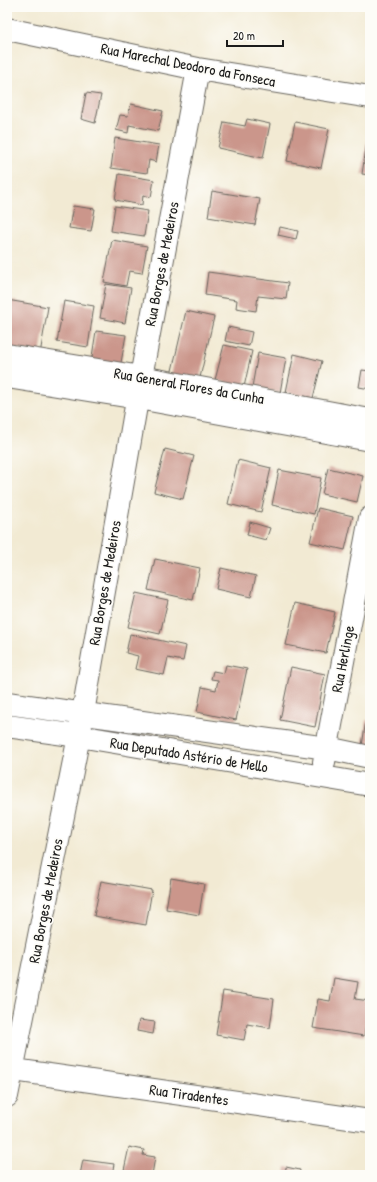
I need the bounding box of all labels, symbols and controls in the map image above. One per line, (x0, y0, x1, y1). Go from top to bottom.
scale bar (227, 22, 283, 48)
text: 20 m (233, 27, 255, 44)
street label: Rua Marechal Deodoro da Fonseca (99, 37, 277, 92)
street label: Rua Borges de Medeiros (139, 200, 184, 328)
street label: Rua General Flores da Cunha (112, 362, 266, 409)
street label: Rua Borges de Medeiros (83, 519, 126, 647)
street label: Rua Herlinge (326, 624, 359, 694)
street label: Rua Deputado Astério de Mello (109, 732, 270, 777)
street label: Rua Borges de Medeiros (23, 837, 68, 965)
street label: Rua Tiradentes (148, 1079, 230, 1110)

